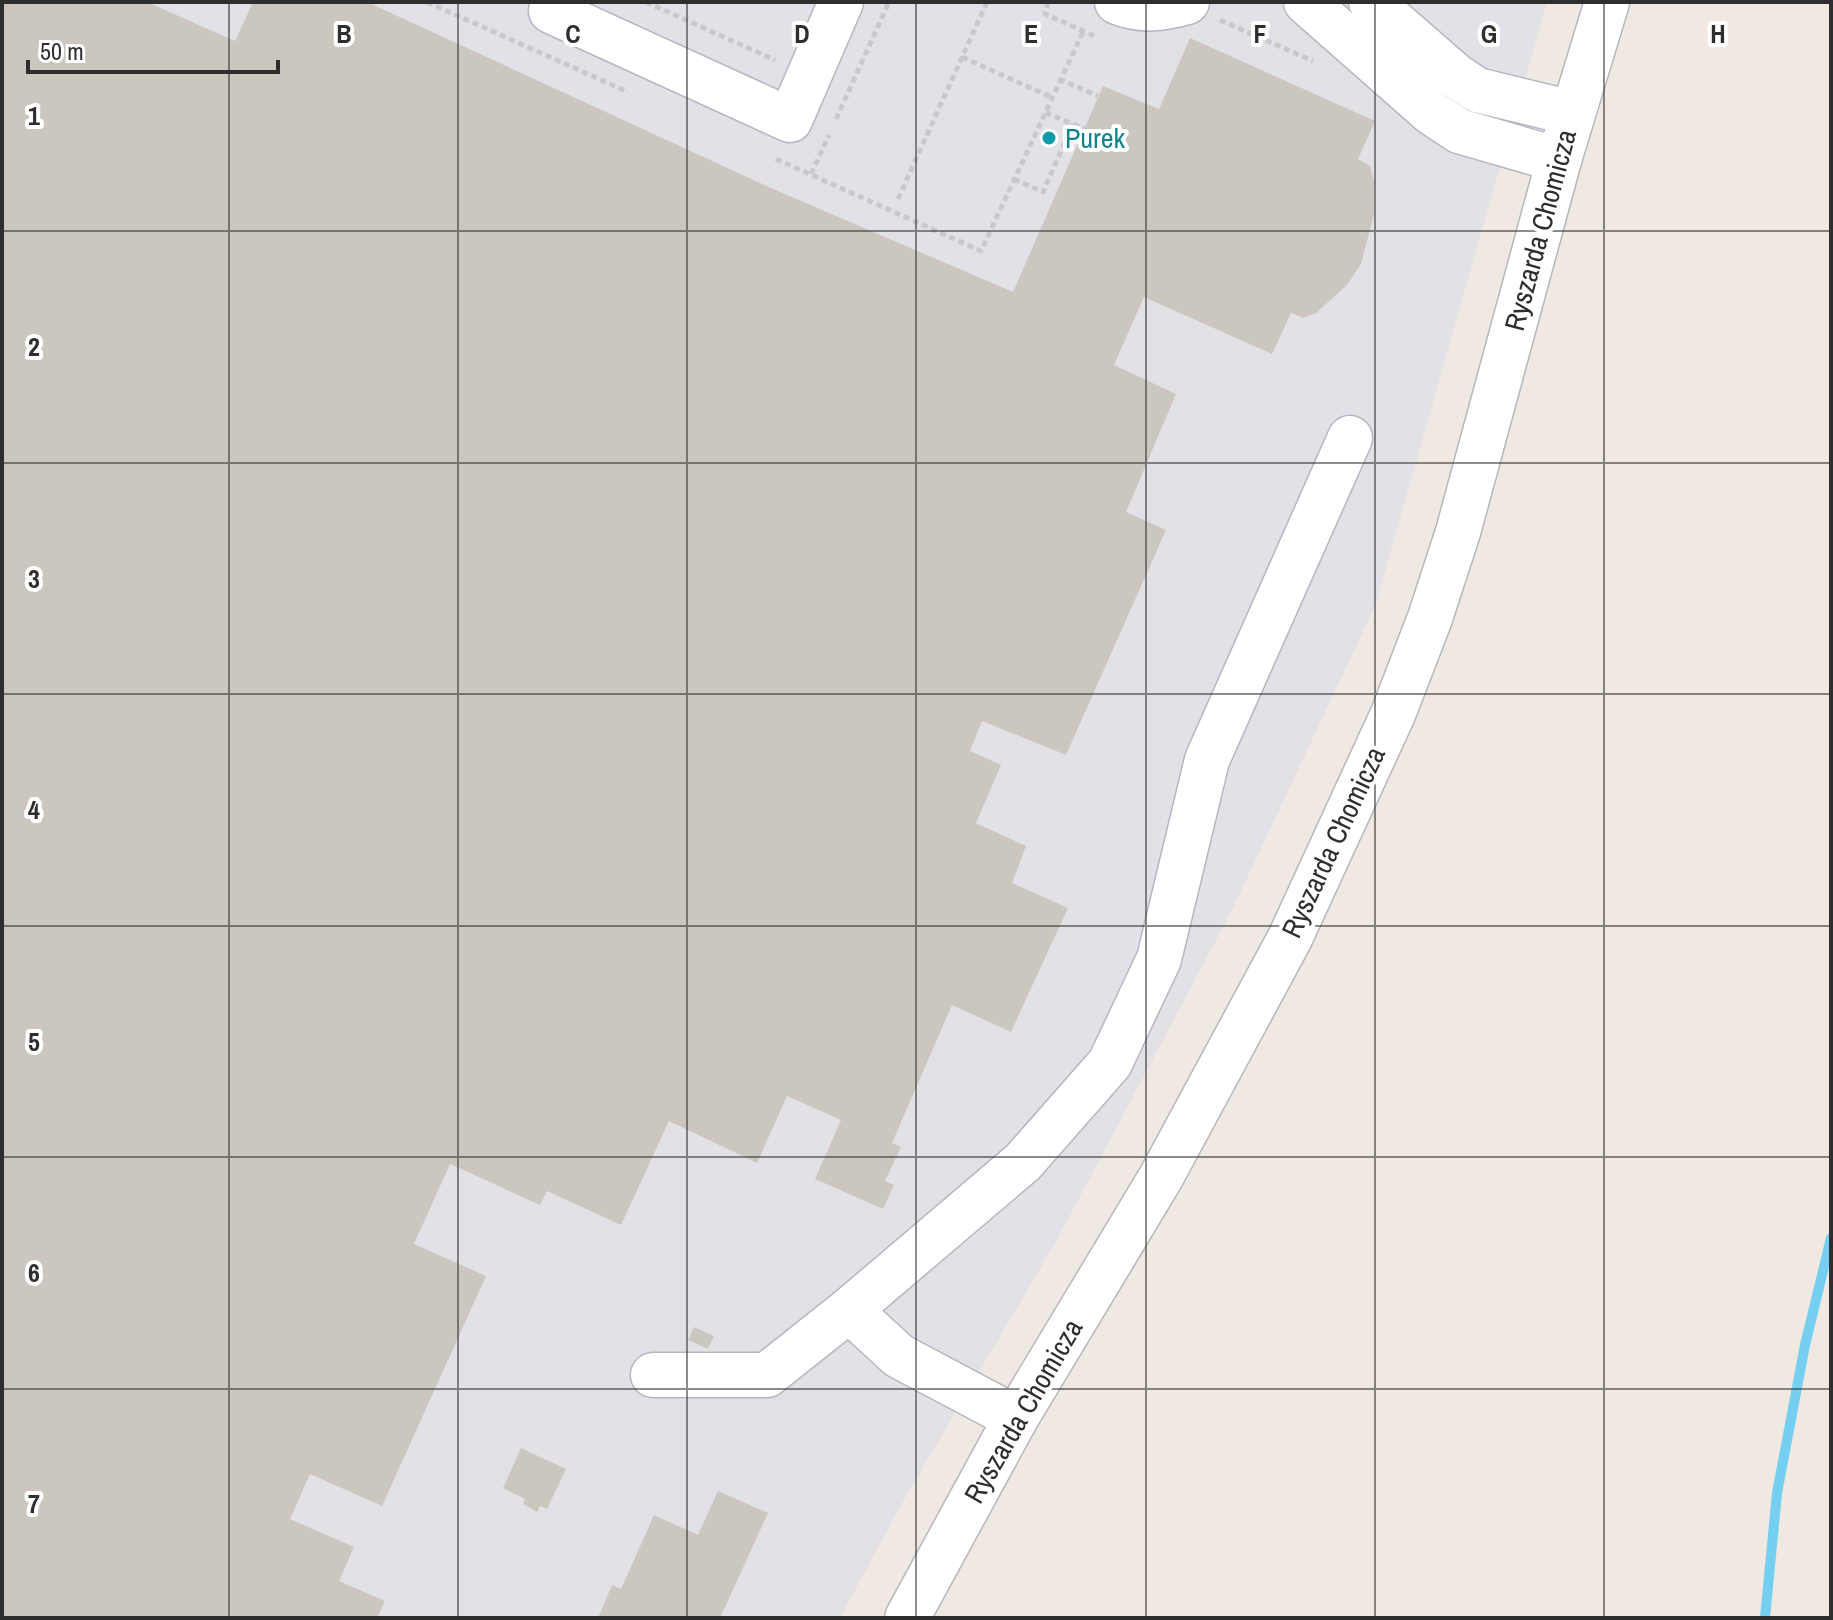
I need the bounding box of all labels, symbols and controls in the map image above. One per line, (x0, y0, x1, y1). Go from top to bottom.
text: B (336, 16, 352, 51)
text: C (565, 16, 581, 51)
text: D (794, 16, 810, 51)
text: E (1024, 16, 1038, 51)
text: F (1253, 16, 1267, 51)
text: G (1481, 16, 1497, 51)
text: H (1710, 16, 1726, 51)
scale bar (28, 24, 278, 74)
text: 50 m (40, 35, 84, 67)
text: 1 (28, 98, 40, 133)
place label: Purek (1065, 119, 1125, 157)
street label: Ryszarda Chomicza (1495, 125, 1585, 335)
marker: Purek (1040, 129, 1058, 147)
text: 2 (28, 329, 40, 364)
text: 3 (28, 561, 40, 596)
street label: Ryszarda Chomicza (1272, 740, 1394, 944)
text: 4 (28, 792, 40, 827)
text: 5 (28, 1024, 40, 1059)
text: 6 (28, 1255, 40, 1290)
street label: Ryszarda Chomicza (955, 1312, 1091, 1510)
text: 7 (28, 1486, 40, 1521)

